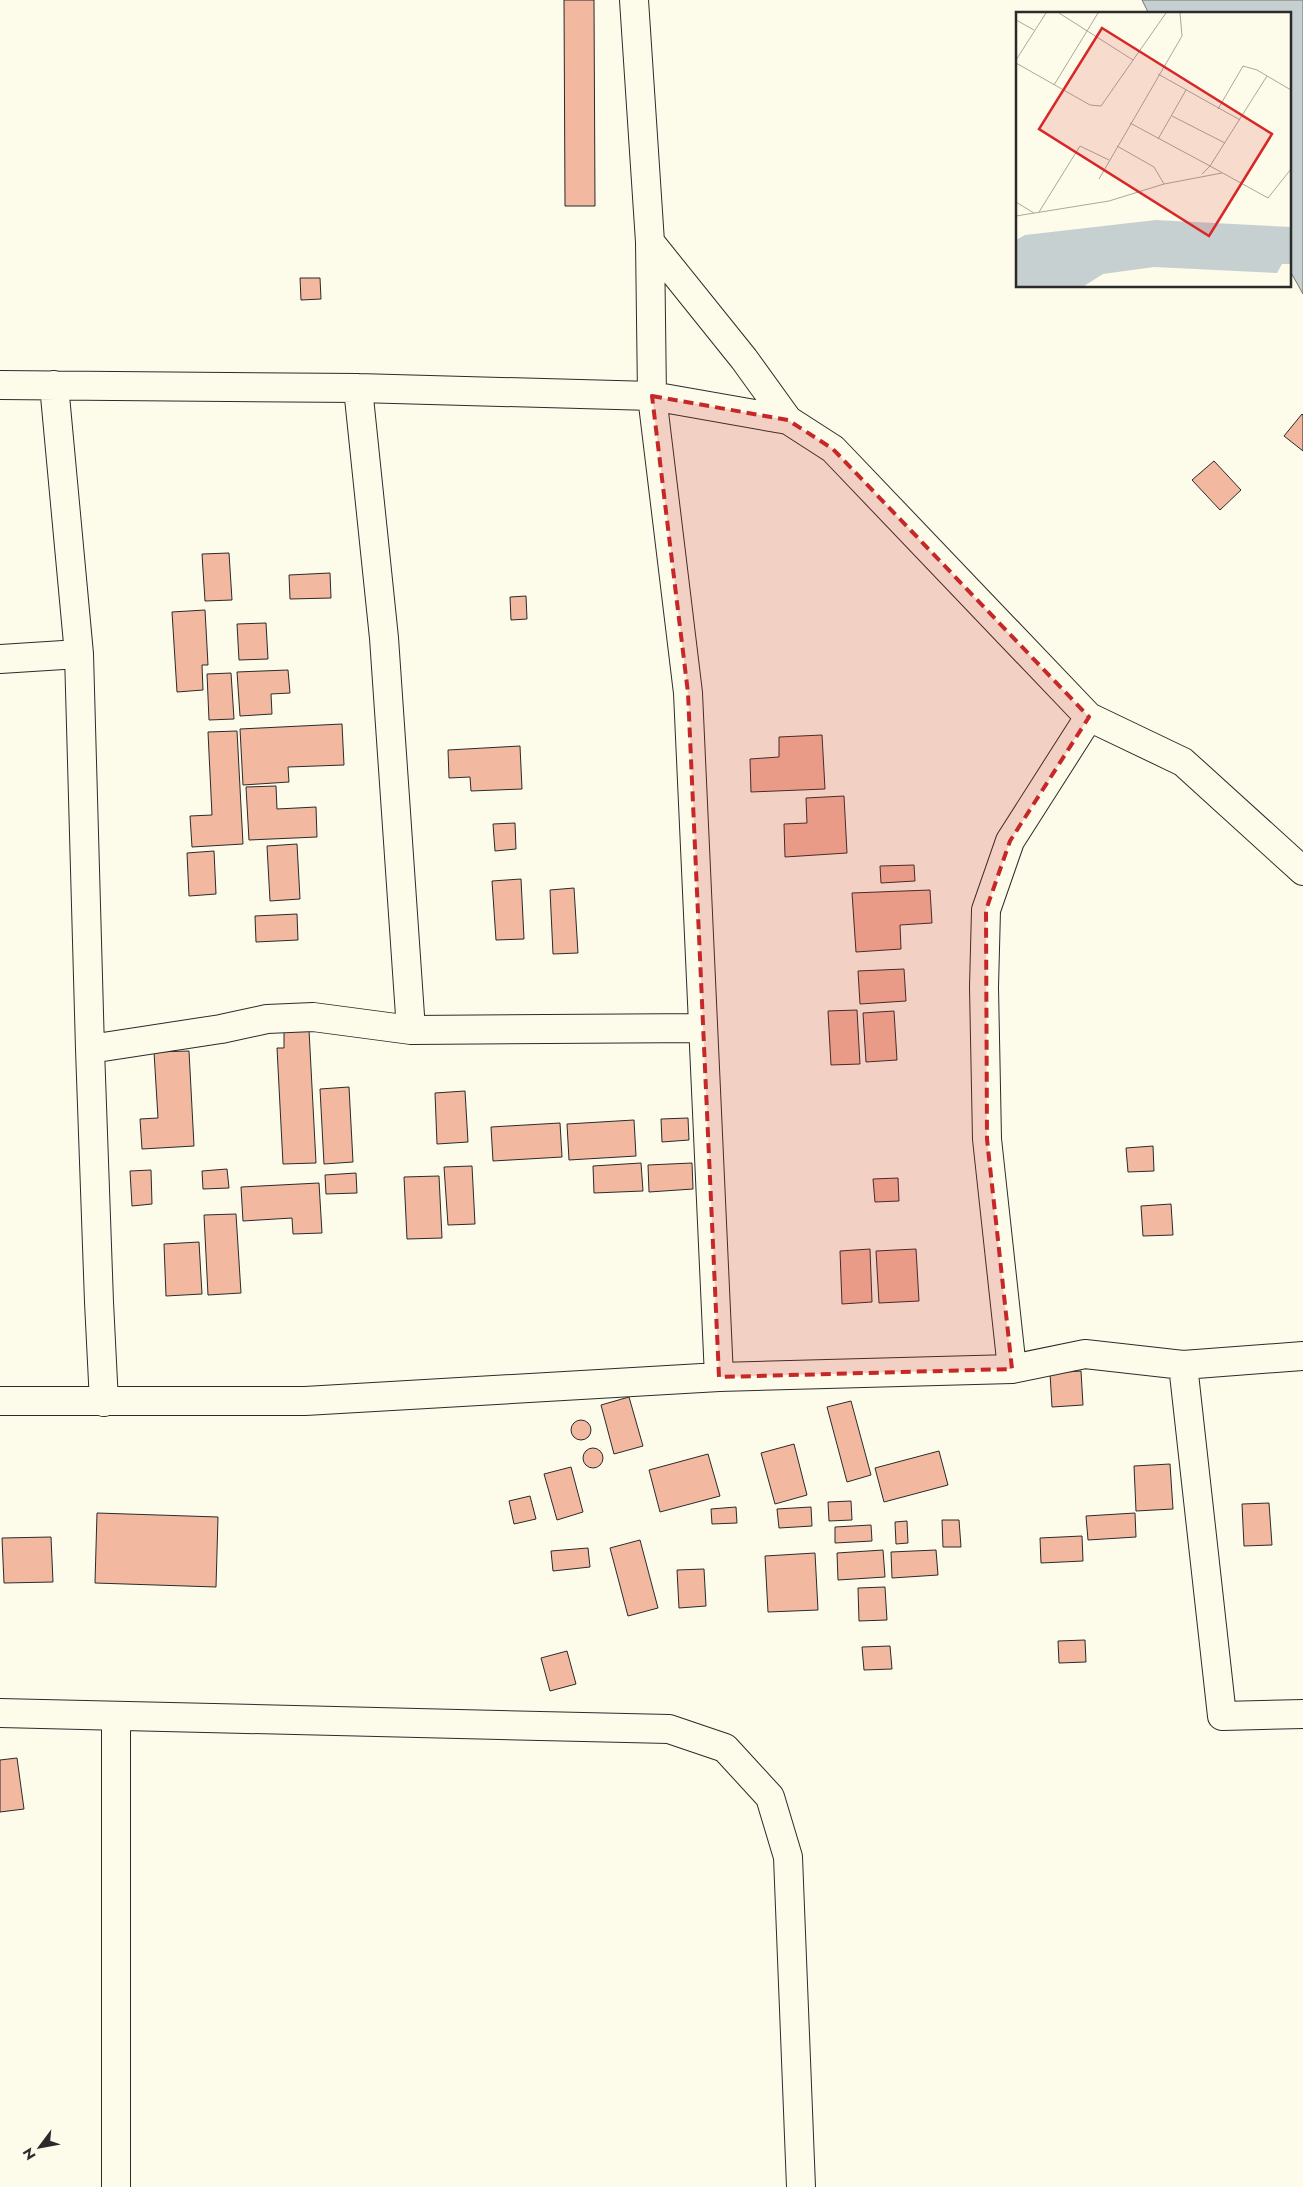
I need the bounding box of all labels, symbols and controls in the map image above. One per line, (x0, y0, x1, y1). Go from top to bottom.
inset map (1016, 12, 1290, 288)
north arrow (15, 2122, 65, 2172)
text: N (18, 2144, 40, 2164)

